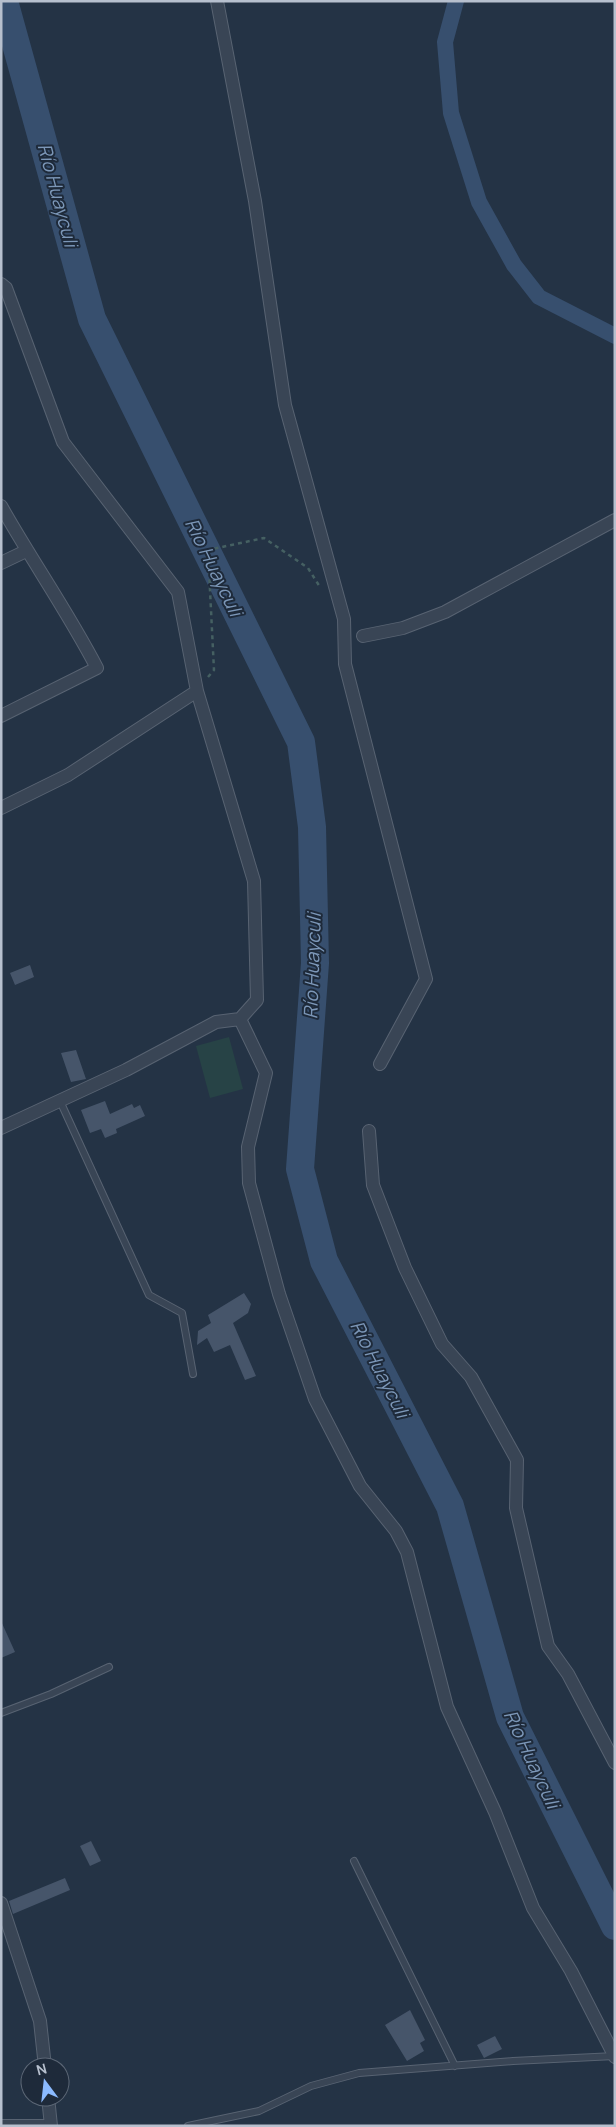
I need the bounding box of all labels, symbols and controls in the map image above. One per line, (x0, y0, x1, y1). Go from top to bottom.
water label: Río Huayculi (32, 140, 85, 252)
water label: Río Huayculi (179, 514, 250, 623)
water label: Río Huayculi (297, 910, 327, 1019)
water label: Río Huayculi (344, 1316, 417, 1424)
water label: Río Huayculi (498, 1705, 567, 1815)
north arrow (20, 2057, 70, 2107)
text: N (34, 2058, 49, 2079)

